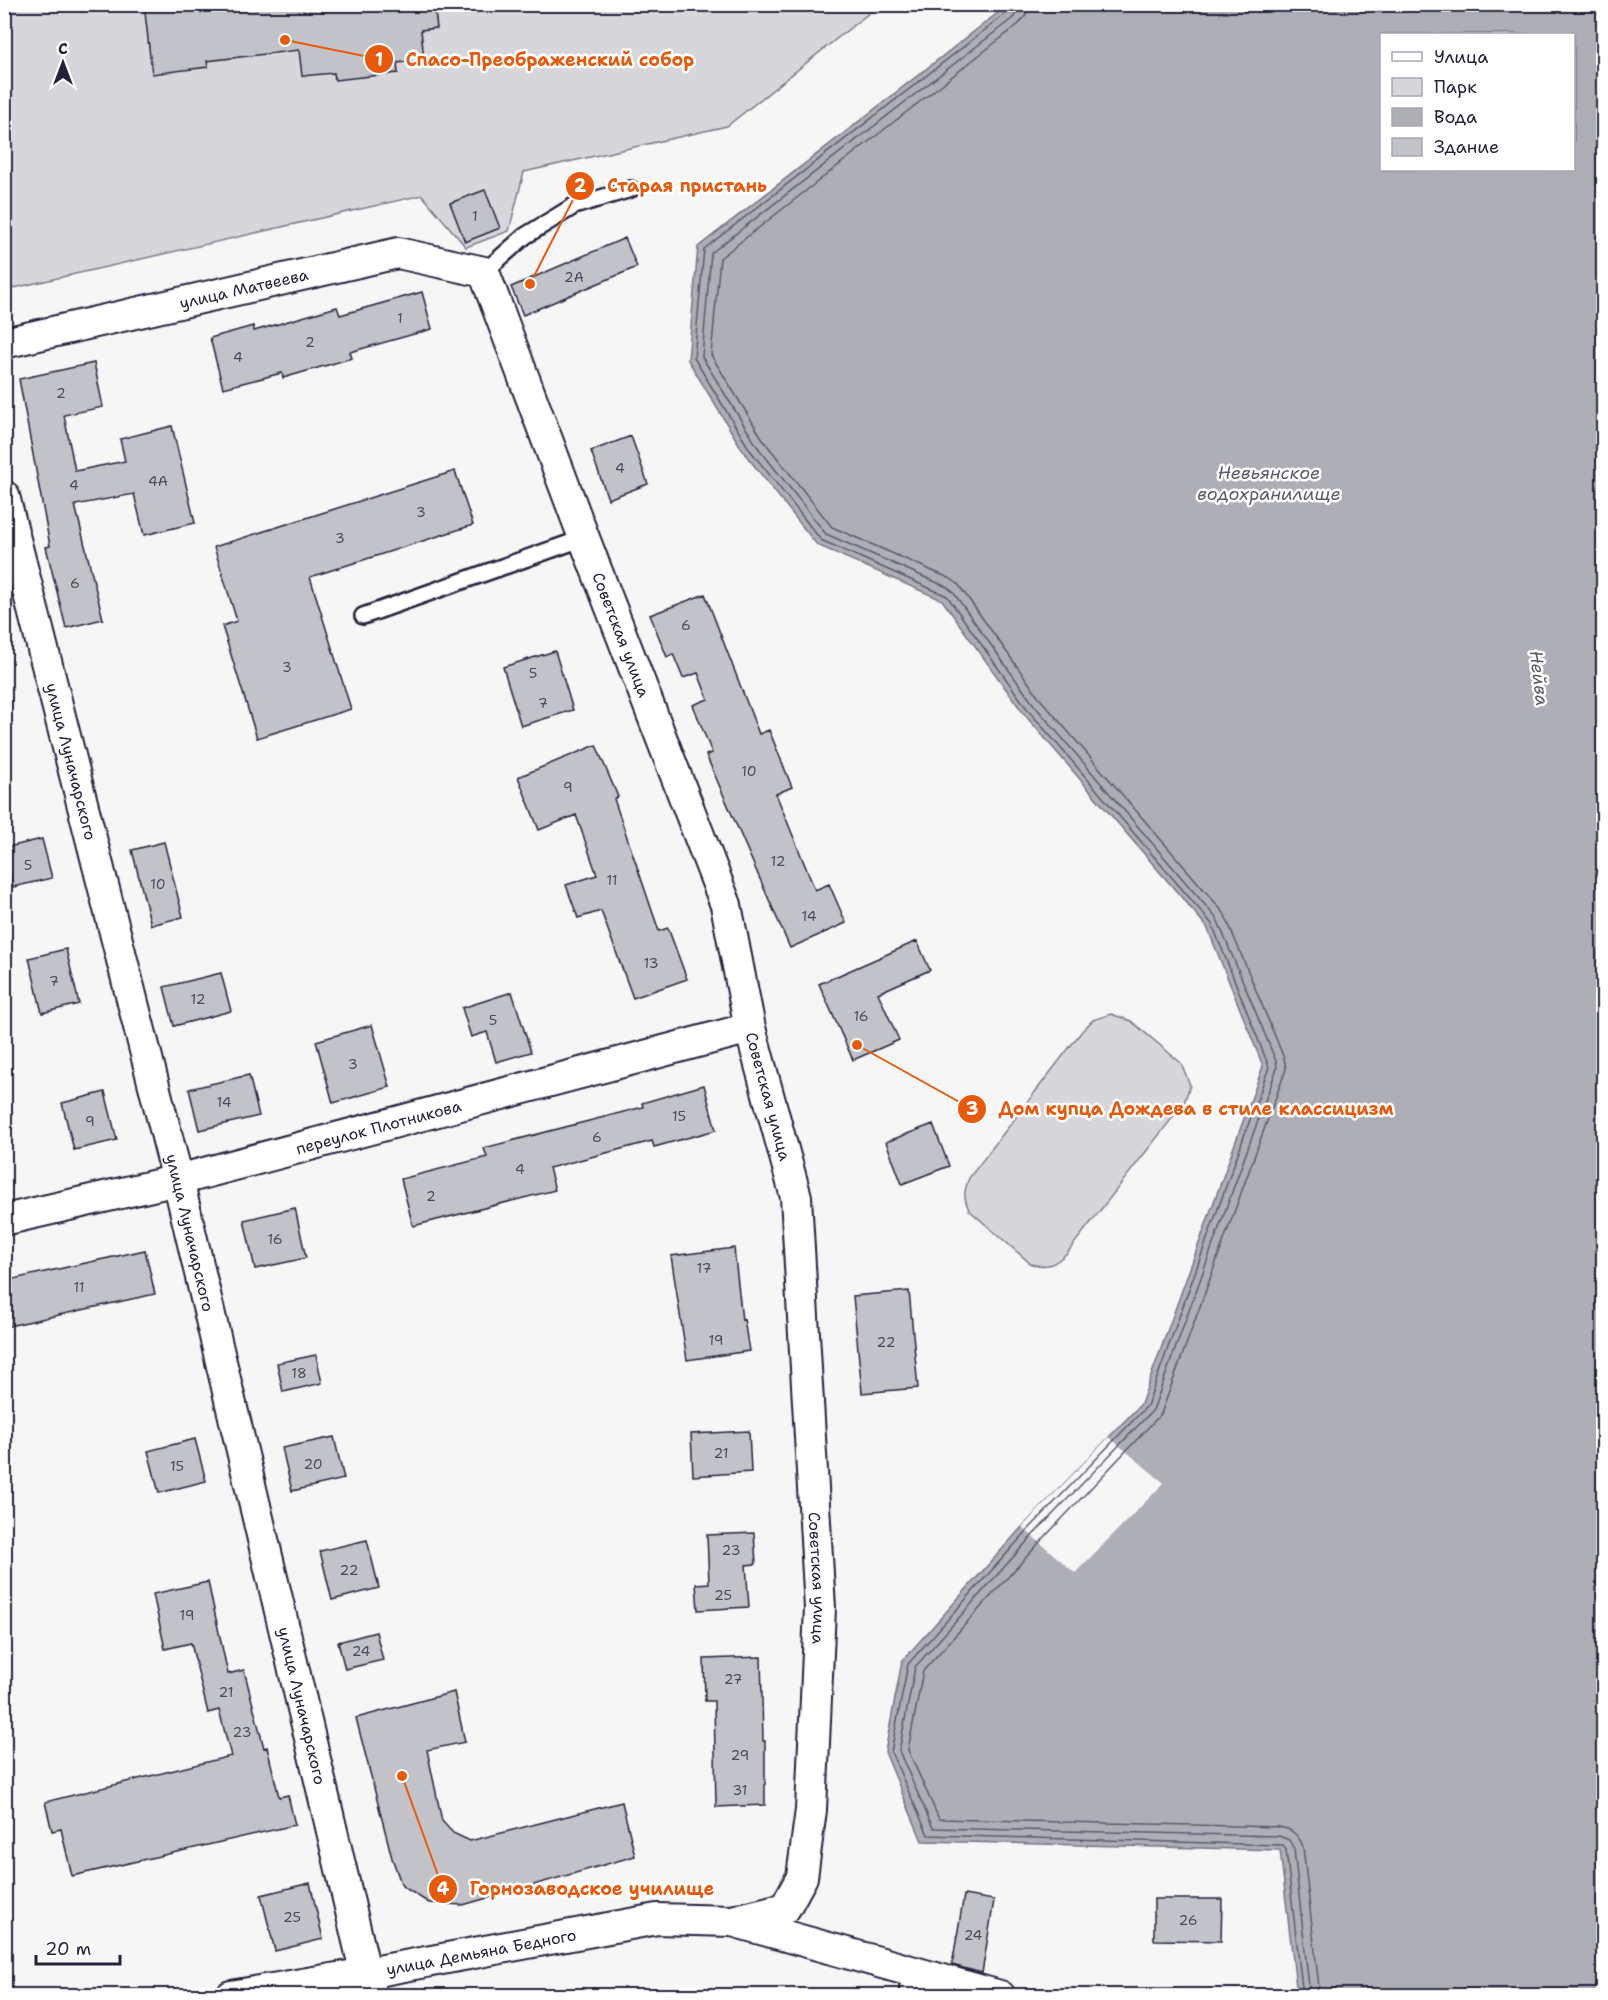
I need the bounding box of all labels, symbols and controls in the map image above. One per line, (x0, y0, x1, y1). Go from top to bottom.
north arrow (33, 33, 93, 93)
legend (1380, 33, 1575, 171)
text: С (58, 38, 68, 59)
callout: Спасо-Преображенский собор (364, 41, 706, 77)
text: Улица (1434, 45, 1488, 69)
text: 1 (375, 48, 383, 72)
text: Спасо-Преображенский собор (406, 48, 694, 72)
text: Парк (1434, 75, 1477, 99)
text: Вода (1434, 105, 1477, 129)
text: Здание (1434, 135, 1499, 159)
callout: Старая пристань (565, 168, 779, 204)
text: 2 (574, 174, 587, 198)
text: Старая пристань (607, 174, 767, 198)
house number: 1 (472, 207, 478, 225)
street label: улица Матвеева (178, 264, 310, 314)
house number: 2А (564, 268, 584, 286)
house number: 1 (397, 309, 403, 327)
house number: 2 (305, 333, 315, 351)
house number: 4 (233, 348, 243, 366)
house number: 2 (56, 384, 66, 402)
house number: 4 (615, 459, 625, 477)
water label: Невьянское водохранилище (1197, 461, 1341, 506)
house number: 4А (148, 472, 168, 490)
house number: 4 (69, 476, 79, 494)
house number: 3 (416, 503, 426, 521)
house number: 3 (335, 529, 345, 547)
street label: Советская улица (587, 569, 655, 700)
house number: 6 (70, 574, 80, 592)
house number: 6 (681, 616, 691, 634)
water label: Нейва (1524, 649, 1554, 707)
house number: 3 (282, 658, 292, 676)
house number: 5 (529, 664, 537, 682)
street label: улица Луначарского (41, 681, 101, 842)
house number: 7 (538, 694, 548, 712)
house number: 10 (741, 762, 757, 780)
house number: 9 (563, 778, 573, 796)
house number: 12 (771, 852, 785, 870)
house number: 5 (24, 856, 32, 874)
house number: 11 (606, 871, 618, 889)
house number: 10 (150, 875, 166, 893)
house number: 14 (801, 907, 817, 925)
house number: 13 (644, 954, 658, 972)
house number: 7 (49, 972, 59, 990)
house number: 12 (191, 990, 205, 1008)
house number: 16 (853, 1007, 869, 1025)
house number: 5 (489, 1011, 497, 1029)
street label: Советская улица (741, 1030, 796, 1163)
house number: 3 (348, 1055, 358, 1073)
callout: Дом купца Дождева в стиле классицизм (957, 1091, 1406, 1127)
house number: 14 (216, 1093, 232, 1111)
street label: переулок Плотникова (294, 1095, 464, 1159)
text: 3 (966, 1097, 978, 1121)
text: Дом купца Дождева в стиле классицизм (999, 1097, 1394, 1121)
house number: 15 (672, 1107, 686, 1125)
house number: 9 (85, 1112, 95, 1130)
house number: 6 (592, 1128, 602, 1146)
street label: улица Луначарского (161, 1152, 219, 1314)
house number: 4 (515, 1160, 525, 1178)
house number: 2 (426, 1187, 436, 1205)
house number: 16 (267, 1230, 283, 1248)
house number: 17 (697, 1259, 711, 1277)
house number: 11 (73, 1278, 85, 1296)
house number: 19 (708, 1331, 724, 1349)
house number: 22 (877, 1333, 895, 1351)
house number: 18 (291, 1364, 307, 1382)
house number: 21 (714, 1444, 728, 1462)
house number: 20 (303, 1455, 323, 1473)
house number: 15 (170, 1457, 184, 1475)
street label: Советская улица (803, 1511, 830, 1645)
house number: 23 (722, 1541, 740, 1559)
house number: 22 (340, 1561, 358, 1579)
house number: 25 (714, 1586, 732, 1604)
house number: 19 (179, 1606, 195, 1624)
street label: улица Луначарского (273, 1625, 331, 1787)
house number: 24 (352, 1642, 371, 1660)
house number: 27 (724, 1670, 742, 1688)
house number: 21 (219, 1683, 233, 1701)
house number: 23 (233, 1723, 251, 1741)
house number: 29 (731, 1746, 749, 1764)
house number: 31 (733, 1781, 747, 1799)
callout: Горнозаводское училище (428, 1871, 726, 1907)
text: 4 (437, 1877, 450, 1901)
text: Горнозаводское училище (470, 1877, 714, 1901)
house number: 25 (283, 1908, 301, 1926)
house number: 26 (1179, 1911, 1198, 1929)
street label: улица Демьяна Бедного (384, 1924, 578, 1980)
house number: 24 (964, 1926, 983, 1944)
scale bar (36, 1928, 120, 1966)
text: 20 m (45, 1937, 91, 1961)

